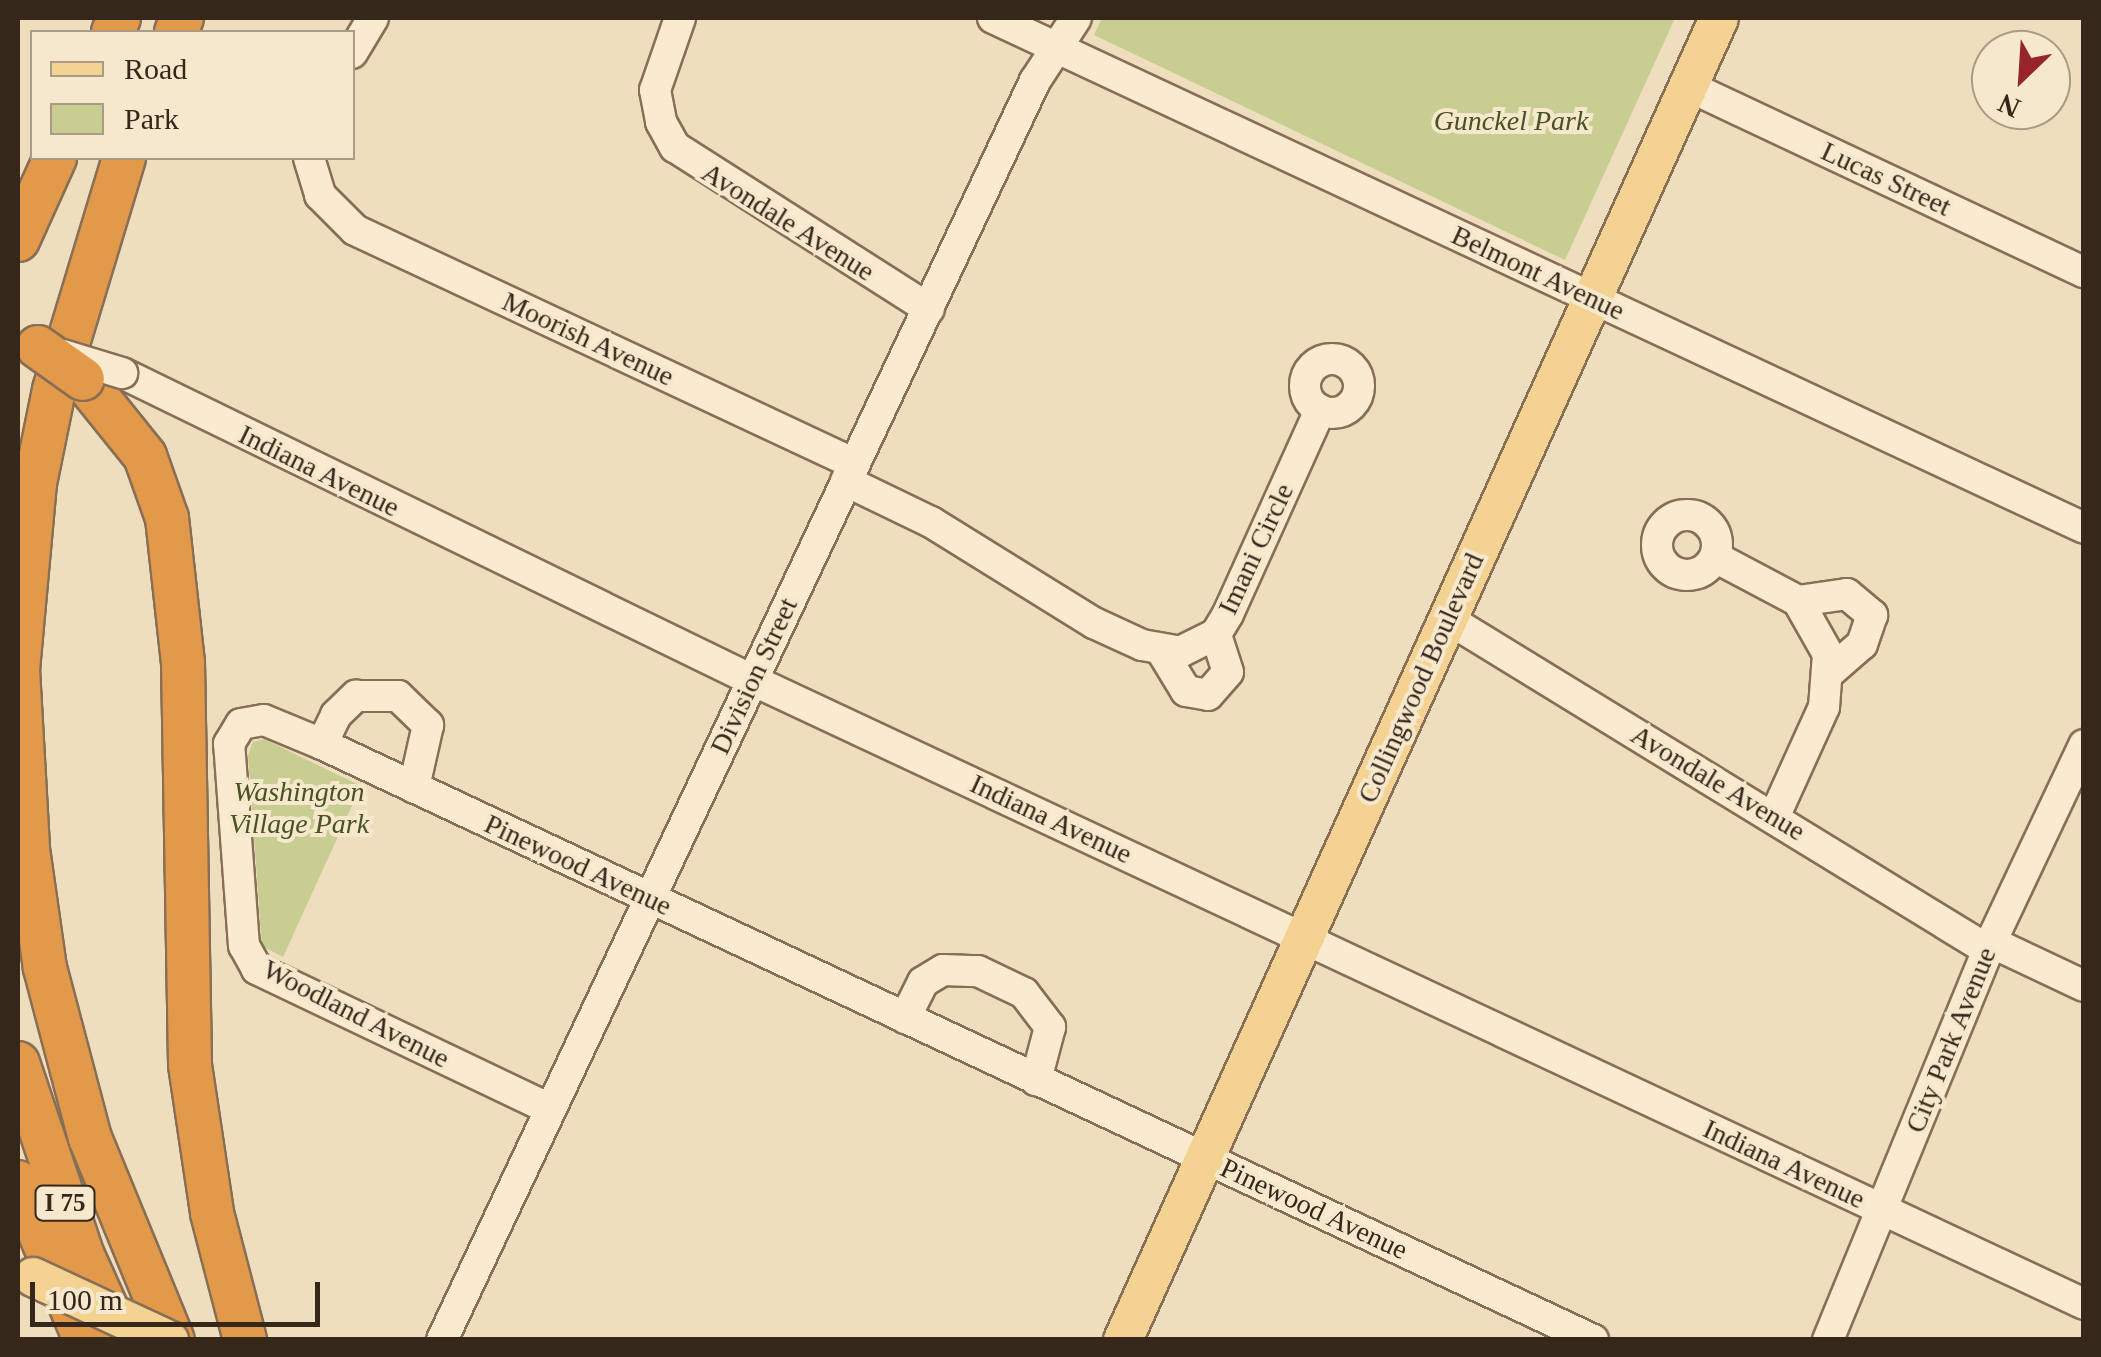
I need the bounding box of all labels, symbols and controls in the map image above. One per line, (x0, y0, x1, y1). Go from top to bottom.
legend (30, 30, 355, 160)
north arrow (1971, 30, 2071, 130)
text: Road (124, 52, 187, 85)
text: N (1993, 88, 2025, 124)
text: Park (124, 102, 179, 135)
park label: Gunckel Park (1434, 104, 1588, 138)
street label: Lucas Street (1816, 134, 1956, 224)
street label: Avondale Avenue (695, 155, 881, 289)
street label: Belmont Avenue (1446, 218, 1630, 328)
street label: Moorish Avenue (496, 284, 680, 394)
street label: Indiana Avenue (233, 417, 405, 525)
street label: Imani Circle (1211, 478, 1301, 620)
street label: Collingwood Boulevard (1351, 548, 1491, 808)
street label: Division Street (703, 592, 805, 760)
street label: Avondale Avenue (1624, 717, 1812, 849)
street label: Indiana Avenue (964, 767, 1138, 871)
park label: Washington Village Park (229, 775, 369, 841)
street label: Pinewood Avenue (478, 807, 678, 923)
street label: City Park Avenue (1898, 942, 2004, 1138)
street label: Woodland Avenue (256, 952, 456, 1076)
street label: Indiana Avenue (1697, 1112, 1871, 1216)
street label: Pinewood Avenue (1214, 1151, 1414, 1267)
road number: I 75 (32, 1183, 98, 1223)
scale bar (35, 1262, 325, 1324)
text: 100 m (47, 1283, 123, 1316)

